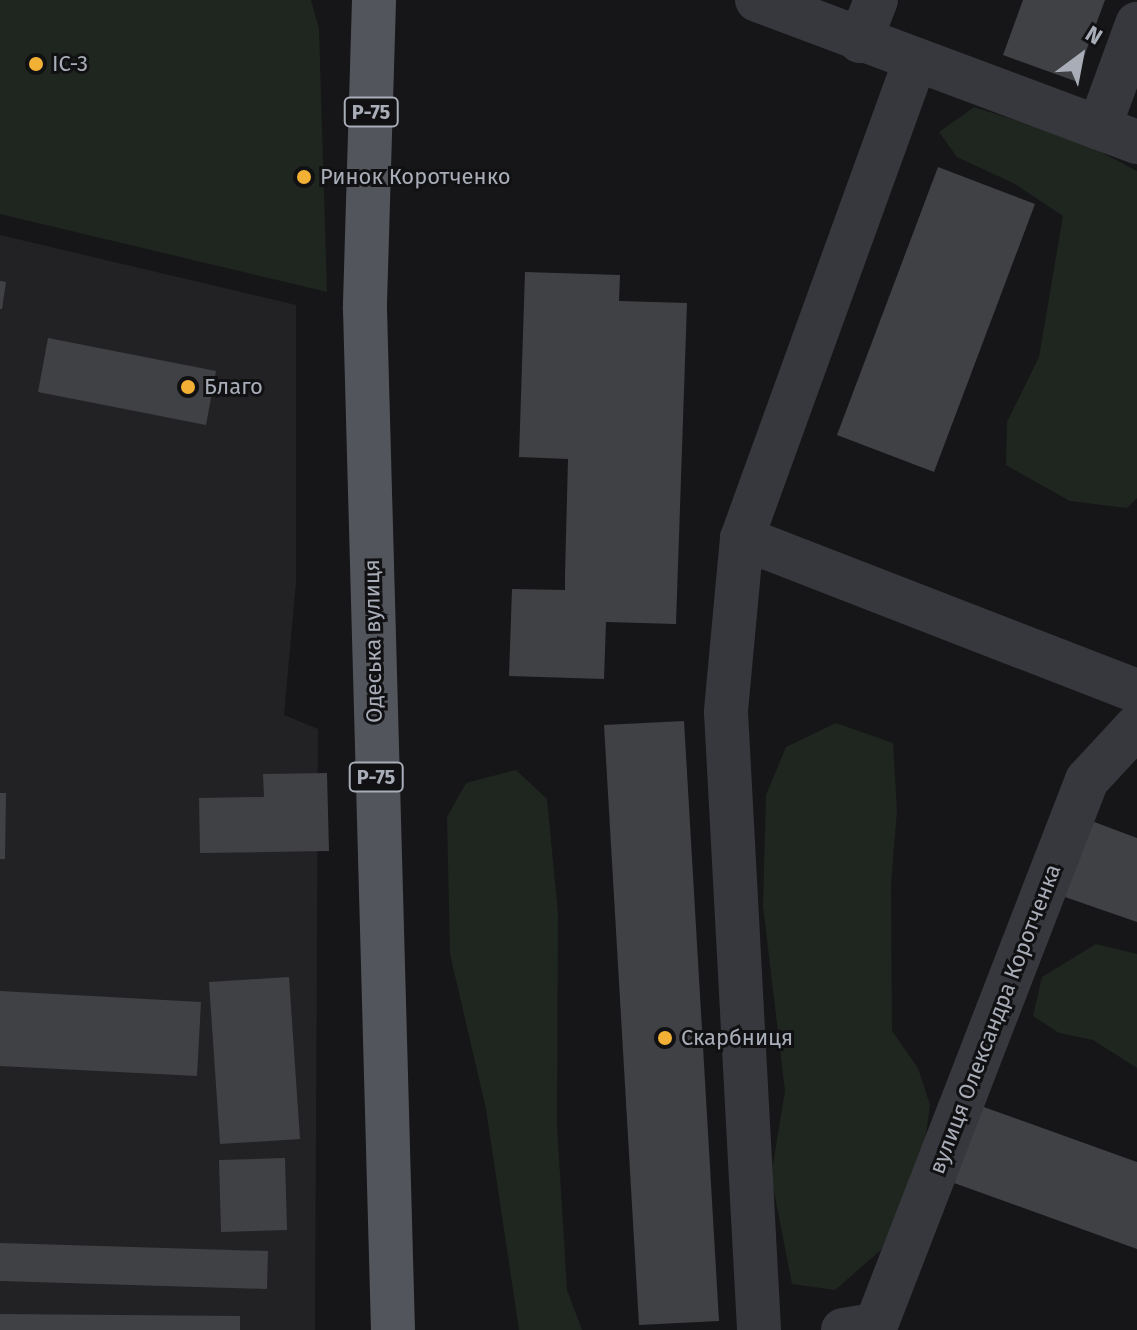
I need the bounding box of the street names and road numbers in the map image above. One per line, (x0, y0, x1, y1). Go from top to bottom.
road number: Р-75 (343, 96, 399, 128)
street label: Одеська вулиця (358, 559, 388, 723)
road number: Р-75 (348, 761, 404, 793)
street label: вулиця Олександра Коротченка (924, 860, 1066, 1178)

